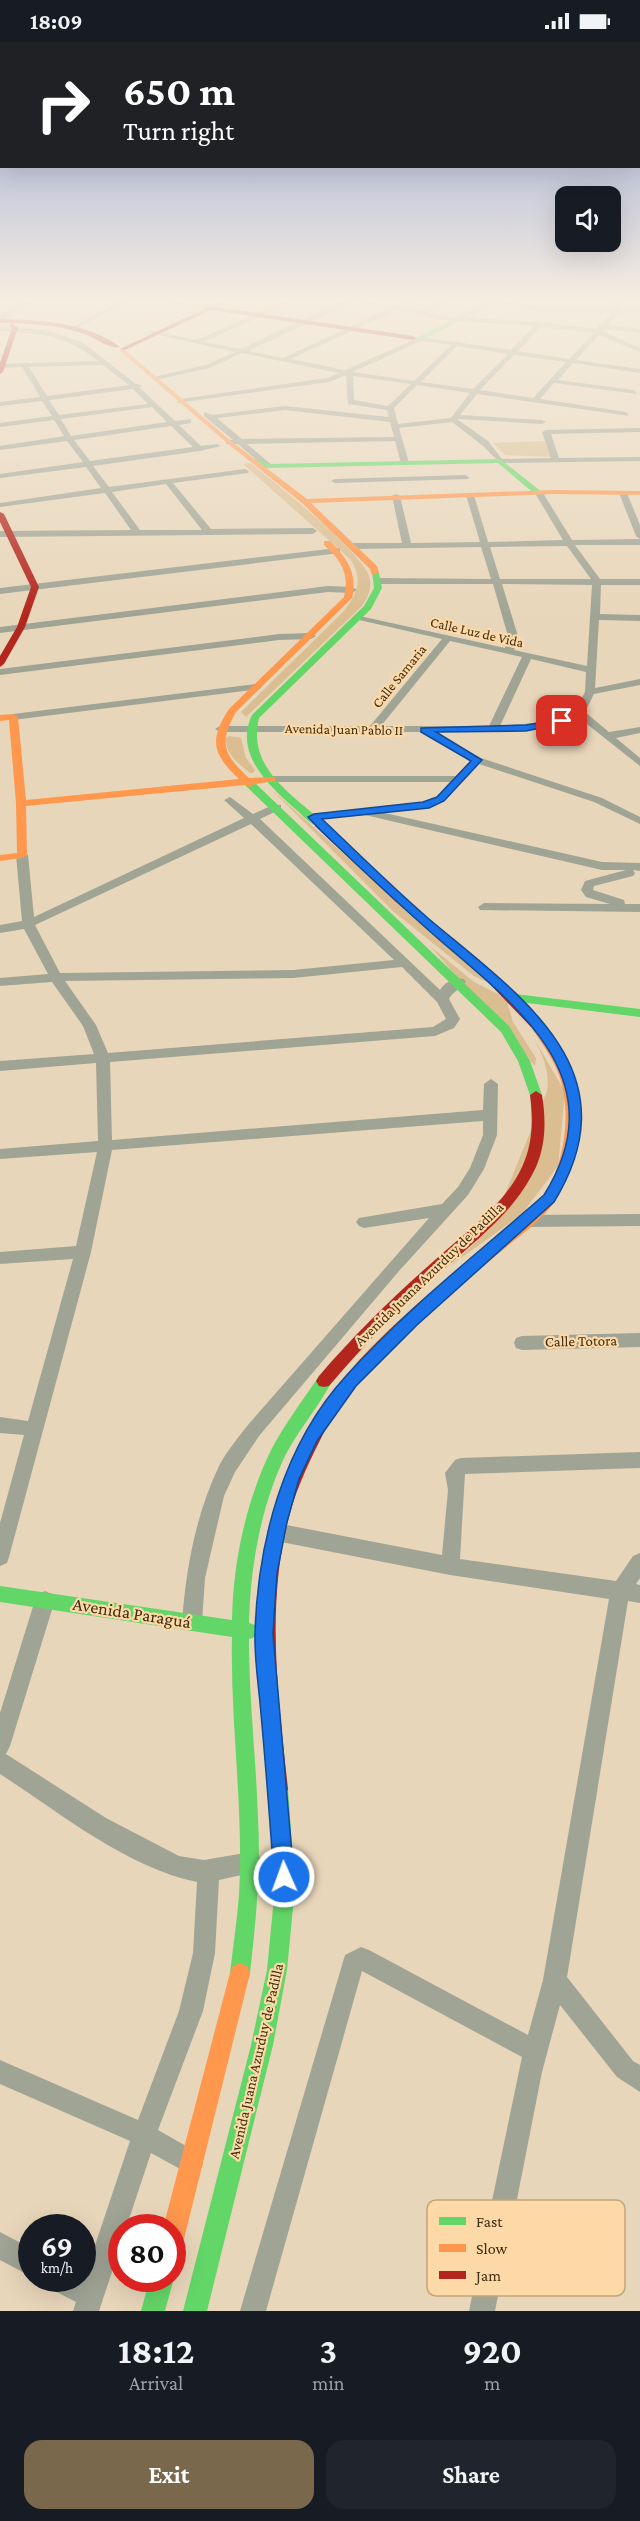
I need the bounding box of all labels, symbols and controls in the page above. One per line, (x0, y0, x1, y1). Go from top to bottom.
text: 18:09 (30, 9, 83, 34)
icon: right (24, 66, 102, 144)
text: 650 m (123, 67, 235, 114)
text: Turn right (123, 116, 234, 146)
map controls (555, 186, 621, 252)
button: sound (555, 186, 621, 252)
street label: Calle Luz de Vida (429, 614, 526, 651)
street label: Calle Samaria (369, 641, 430, 711)
pin (536, 695, 587, 746)
icon: arrive (545, 704, 578, 737)
street label: Avenida Juan Pablo II (285, 720, 403, 738)
street label: Avenida Juana Azurduy de Padilla (351, 1199, 507, 1350)
street label: Calle Totora (545, 1332, 617, 1350)
street label: Avenida Paraguá (71, 1594, 193, 1632)
position arrow (252, 1845, 316, 1909)
street label: Avenida Juana Azurduy de Padilla (226, 1962, 287, 2160)
legend (427, 2200, 625, 2296)
text: Fast (476, 2213, 503, 2230)
speed limit sign: 80 (108, 2214, 186, 2292)
text: 69 (41, 2229, 73, 2262)
text: Slow (476, 2240, 508, 2257)
text: km/h (41, 2260, 73, 2276)
text: Jam (474, 2267, 501, 2285)
text: 18:12 (118, 2331, 194, 2371)
text: 3 (320, 2331, 337, 2371)
text: 920 (462, 2331, 522, 2371)
text: Arrival (129, 2372, 183, 2394)
text: min (312, 2372, 344, 2394)
text: m (484, 2372, 500, 2394)
button: Exit (24, 2440, 314, 2509)
button: Share (326, 2440, 616, 2509)

